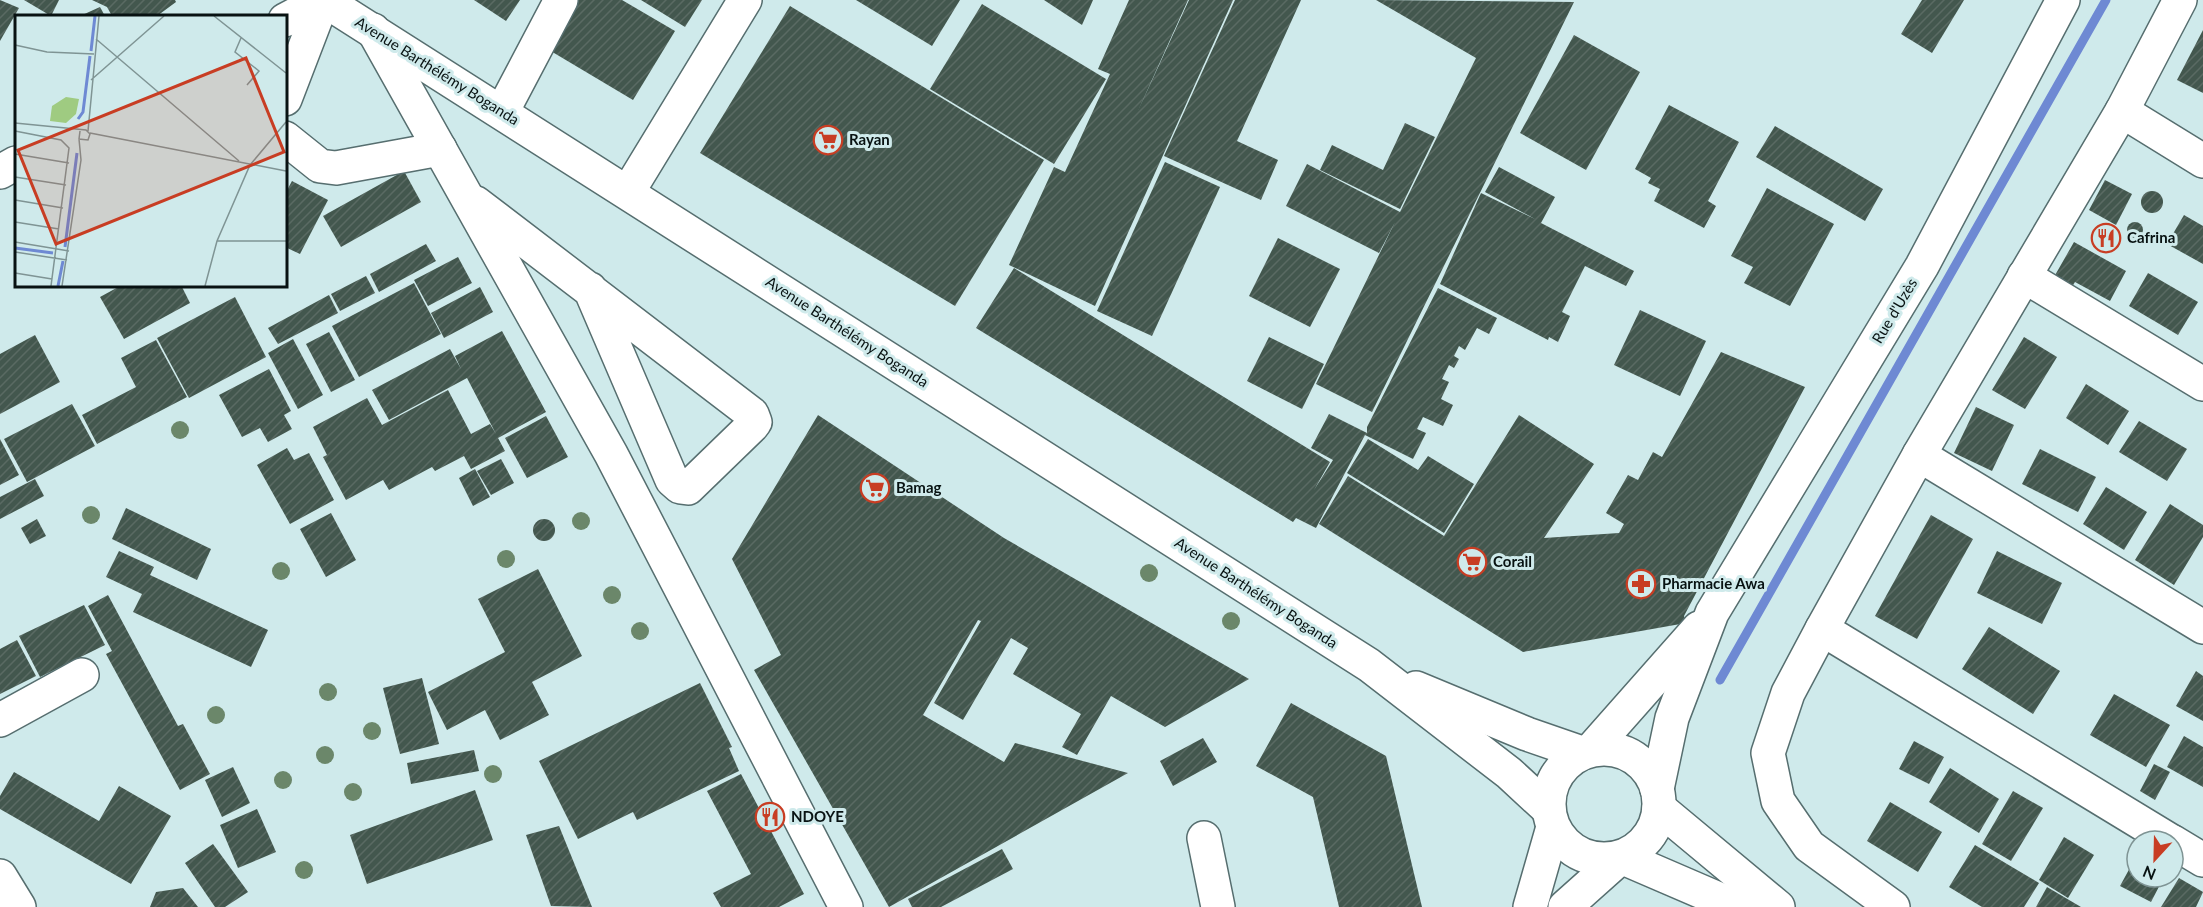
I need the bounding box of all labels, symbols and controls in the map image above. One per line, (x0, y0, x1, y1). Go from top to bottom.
street label: Avenue Barthélémy Boganda (352, 12, 523, 128)
inset map (15, 15, 286, 286)
supermarket icon: Rayan (812, 124, 844, 156)
place label: Rayan (849, 130, 890, 148)
restaurant icon: Cafrina (2090, 222, 2122, 254)
place label: Cafrina (2127, 228, 2175, 246)
street label: Avenue Barthélémy Boganda (763, 272, 932, 390)
street label: Rue d'Uzès (1868, 275, 1921, 346)
supermarket icon: Bamag (859, 472, 891, 504)
place label: Bamag (896, 478, 942, 496)
street label: Avenue Barthélémy Boganda (1172, 533, 1341, 651)
supermarket icon: Corail (1456, 546, 1488, 578)
place label: Corail (1493, 552, 1532, 570)
pharmacy icon: Pharmacie Awa (1625, 568, 1657, 600)
place label: Pharmacie Awa (1662, 574, 1765, 592)
restaurant icon: NDOYE (754, 801, 786, 833)
place label: NDOYE (791, 807, 844, 825)
north arrow (2125, 829, 2185, 889)
text: N (2140, 862, 2158, 884)

